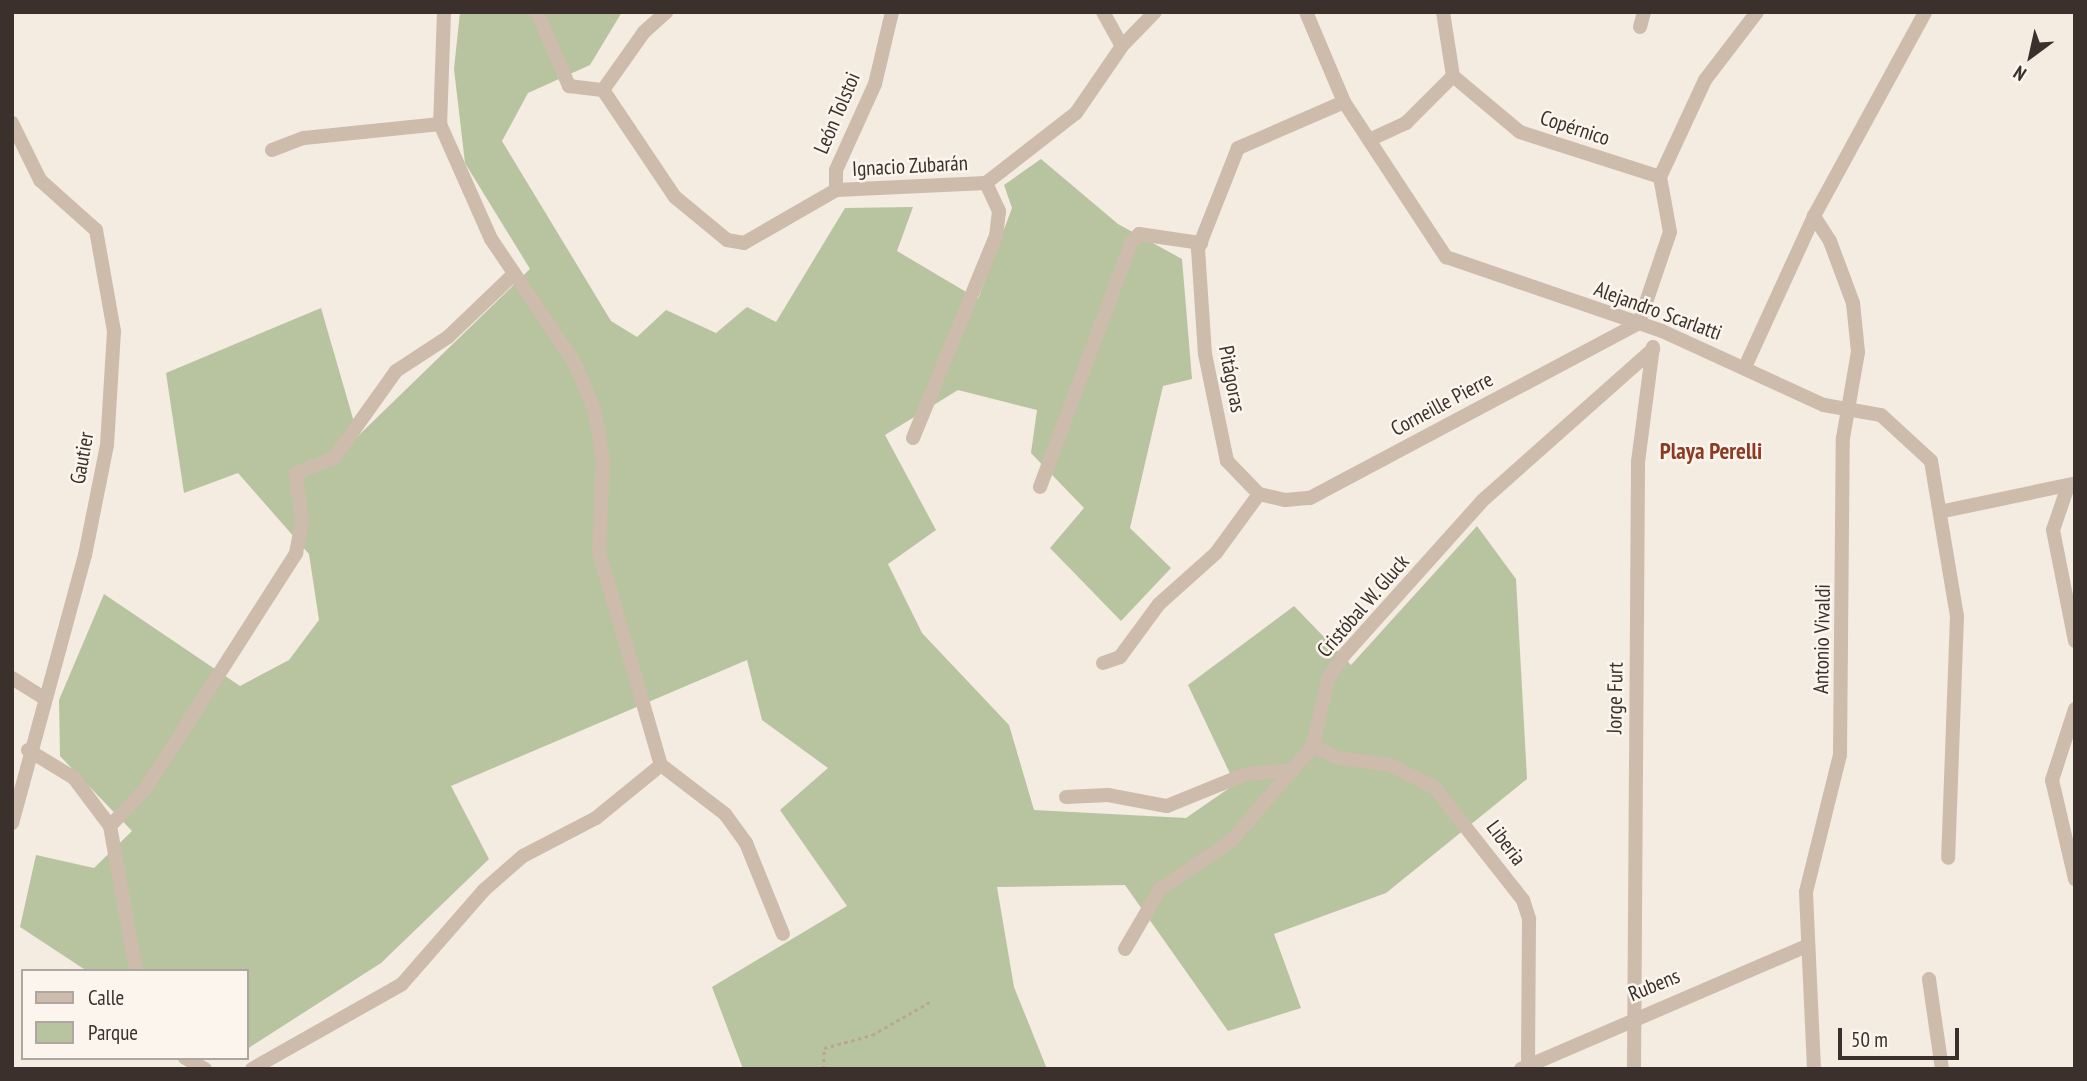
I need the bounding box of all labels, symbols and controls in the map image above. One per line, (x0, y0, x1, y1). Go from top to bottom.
north arrow (1996, 21, 2066, 91)
text: N (2009, 61, 2030, 86)
street label: León Tolstoi (808, 68, 866, 158)
street label: Copérnico (1537, 105, 1613, 151)
street label: Ignacio Zubarán (851, 150, 969, 182)
street label: Alejandro Scarlatti (1591, 276, 1725, 346)
street label: Pitágoras (1213, 343, 1251, 415)
street label: Corneille Pierre (1387, 367, 1497, 441)
street label: Gautier (65, 430, 99, 486)
district label: Playa Perelli (1660, 437, 1762, 465)
street label: Cristóbal W. Gluck (1311, 549, 1415, 663)
street label: Antonio Vivaldi (1808, 584, 1836, 694)
street label: Jorge Furt (1602, 662, 1628, 734)
street label: Liberia (1481, 816, 1531, 870)
street label: Rubens (1625, 963, 1683, 1007)
legend (21, 969, 248, 1060)
text: Calle (88, 984, 124, 1011)
scale bar (1842, 1014, 1963, 1058)
text: Parque (88, 1019, 138, 1046)
text: 50 m (1851, 1026, 1888, 1053)

